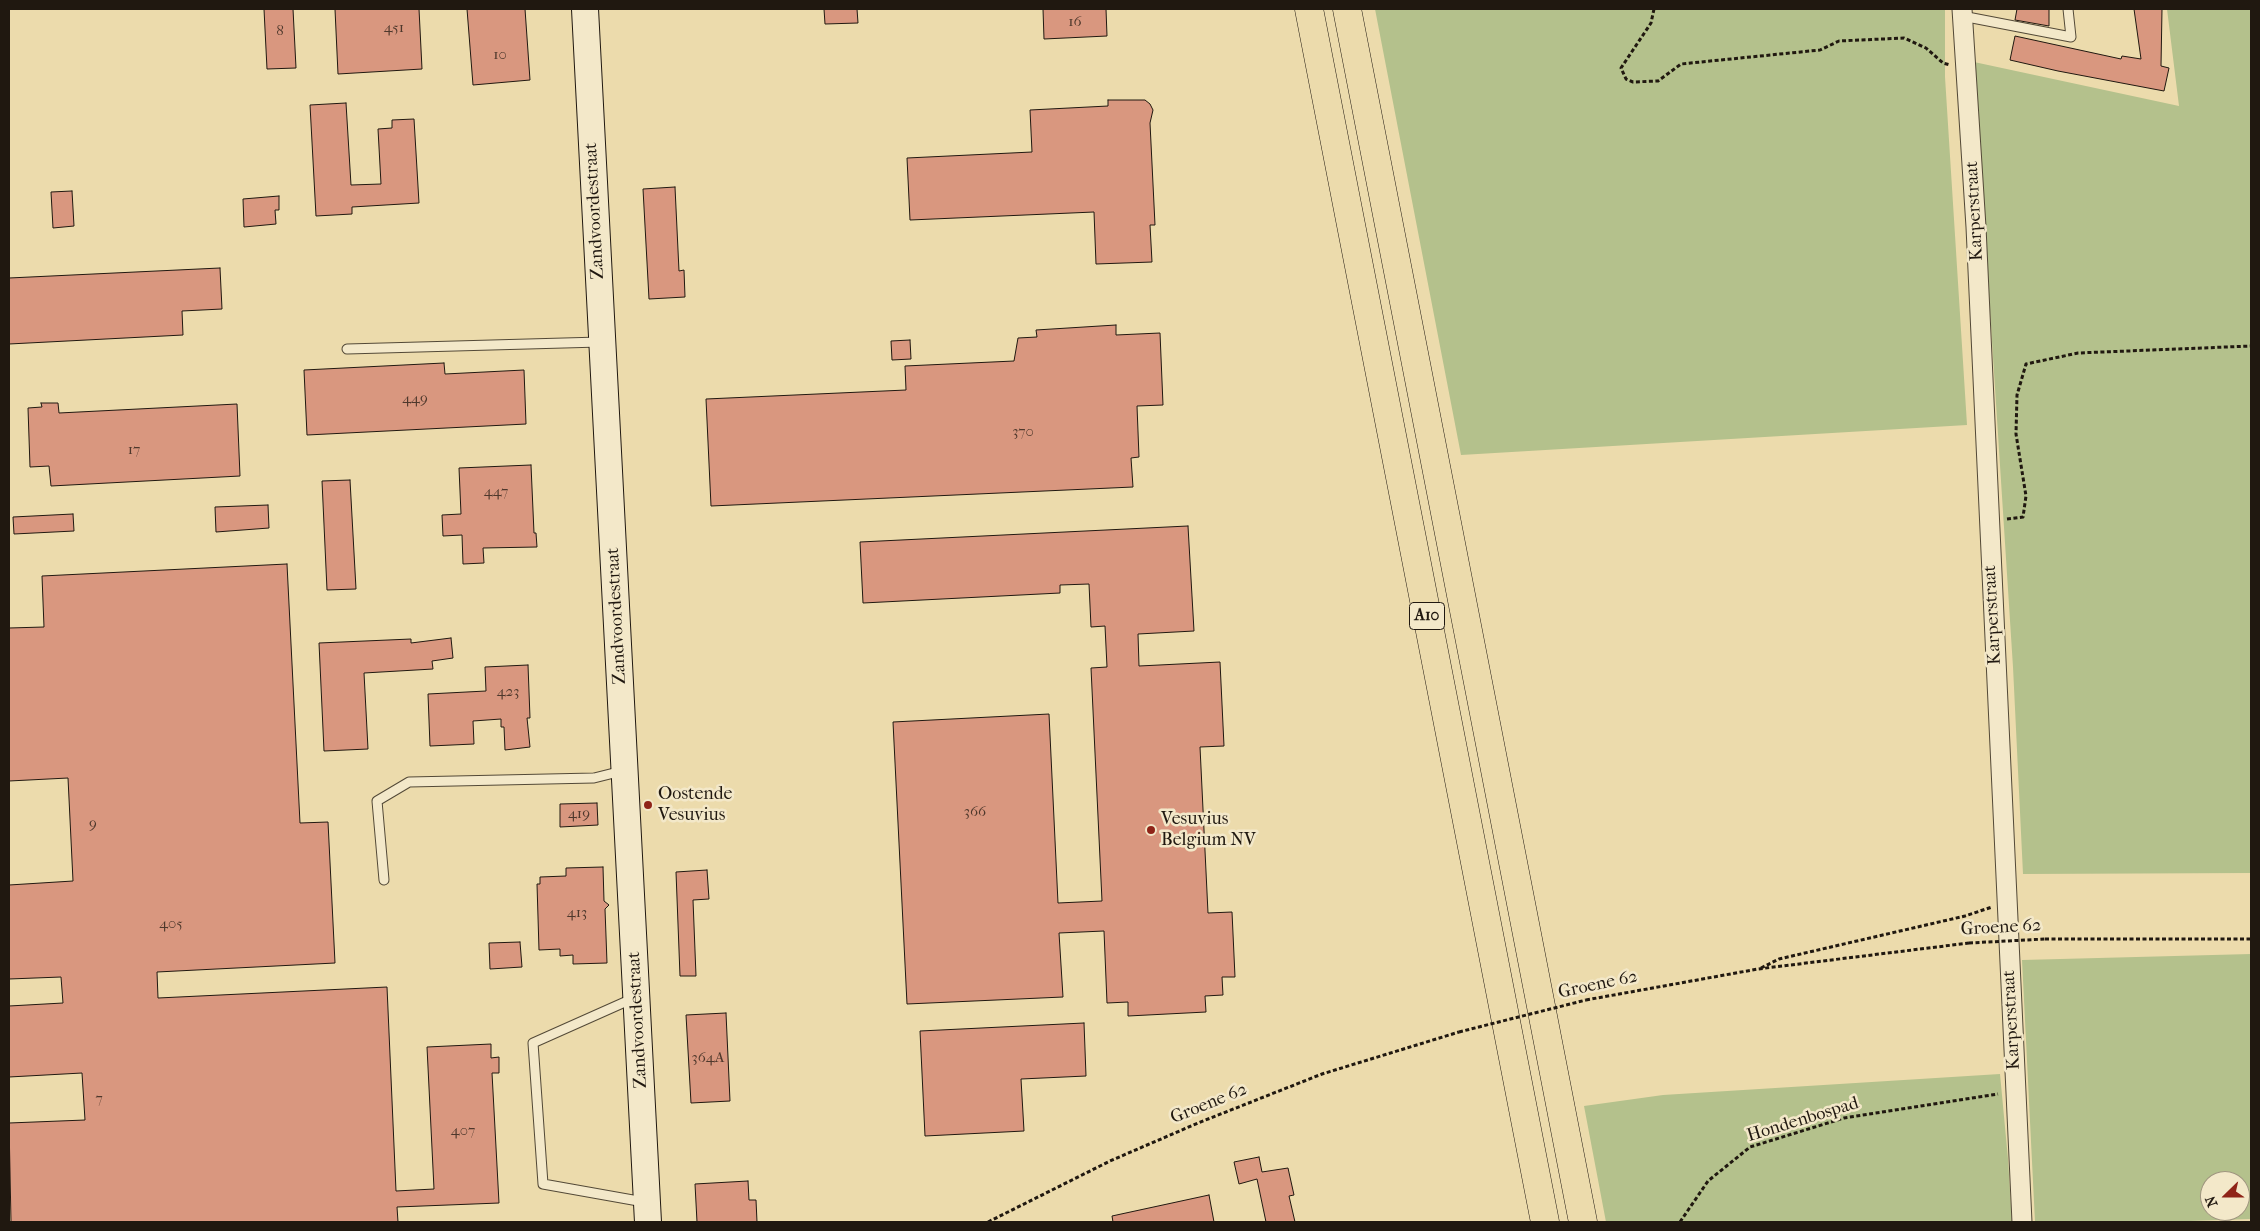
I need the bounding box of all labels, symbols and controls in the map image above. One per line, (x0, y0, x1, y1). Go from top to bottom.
house number: 16 (1068, 13, 1082, 31)
house number: 451 (384, 19, 404, 37)
house number: 8 (276, 22, 284, 40)
house number: 10 (493, 46, 507, 64)
street label: Zandvoordestraat (581, 142, 609, 280)
street label: Karperstraat (1962, 161, 1988, 261)
house number: 449 (402, 390, 428, 408)
house number: 370 (1012, 423, 1034, 441)
house number: 17 (128, 441, 140, 459)
house number: 447 (484, 483, 508, 501)
street label: Zandvoordestraat (603, 547, 631, 685)
street label: Karperstraat (1980, 565, 2006, 665)
road number: A10 (1410, 602, 1444, 630)
house number: 423 (497, 683, 519, 701)
place label: Oostende Vesuvius (658, 784, 732, 826)
marker: Oostende Vesuvius (642, 799, 654, 811)
house number: 366 (964, 803, 986, 821)
house number: 419 (568, 805, 590, 823)
place label: Vesuvius Belgium NV (1161, 809, 1256, 852)
house number: 9 (89, 815, 97, 833)
marker: Vesuvius Belgium NV (1145, 824, 1157, 836)
house number: 413 (567, 904, 587, 922)
house number: 405 (159, 915, 183, 933)
street label: Groene 62 (1960, 915, 2042, 941)
street label: Zandvoordestraat (624, 951, 652, 1089)
street label: Groene 62 (1556, 966, 1640, 1004)
street label: Karperstraat (1999, 970, 2025, 1070)
house number: 364A (692, 1049, 724, 1067)
street label: Groene 62 (1168, 1079, 1250, 1129)
house number: 7 (95, 1090, 103, 1108)
street label: Hondenbospad (1745, 1093, 1861, 1147)
house number: 407 (451, 1122, 475, 1140)
north arrow (2200, 1171, 2250, 1221)
text: N (2202, 1193, 2221, 1210)

